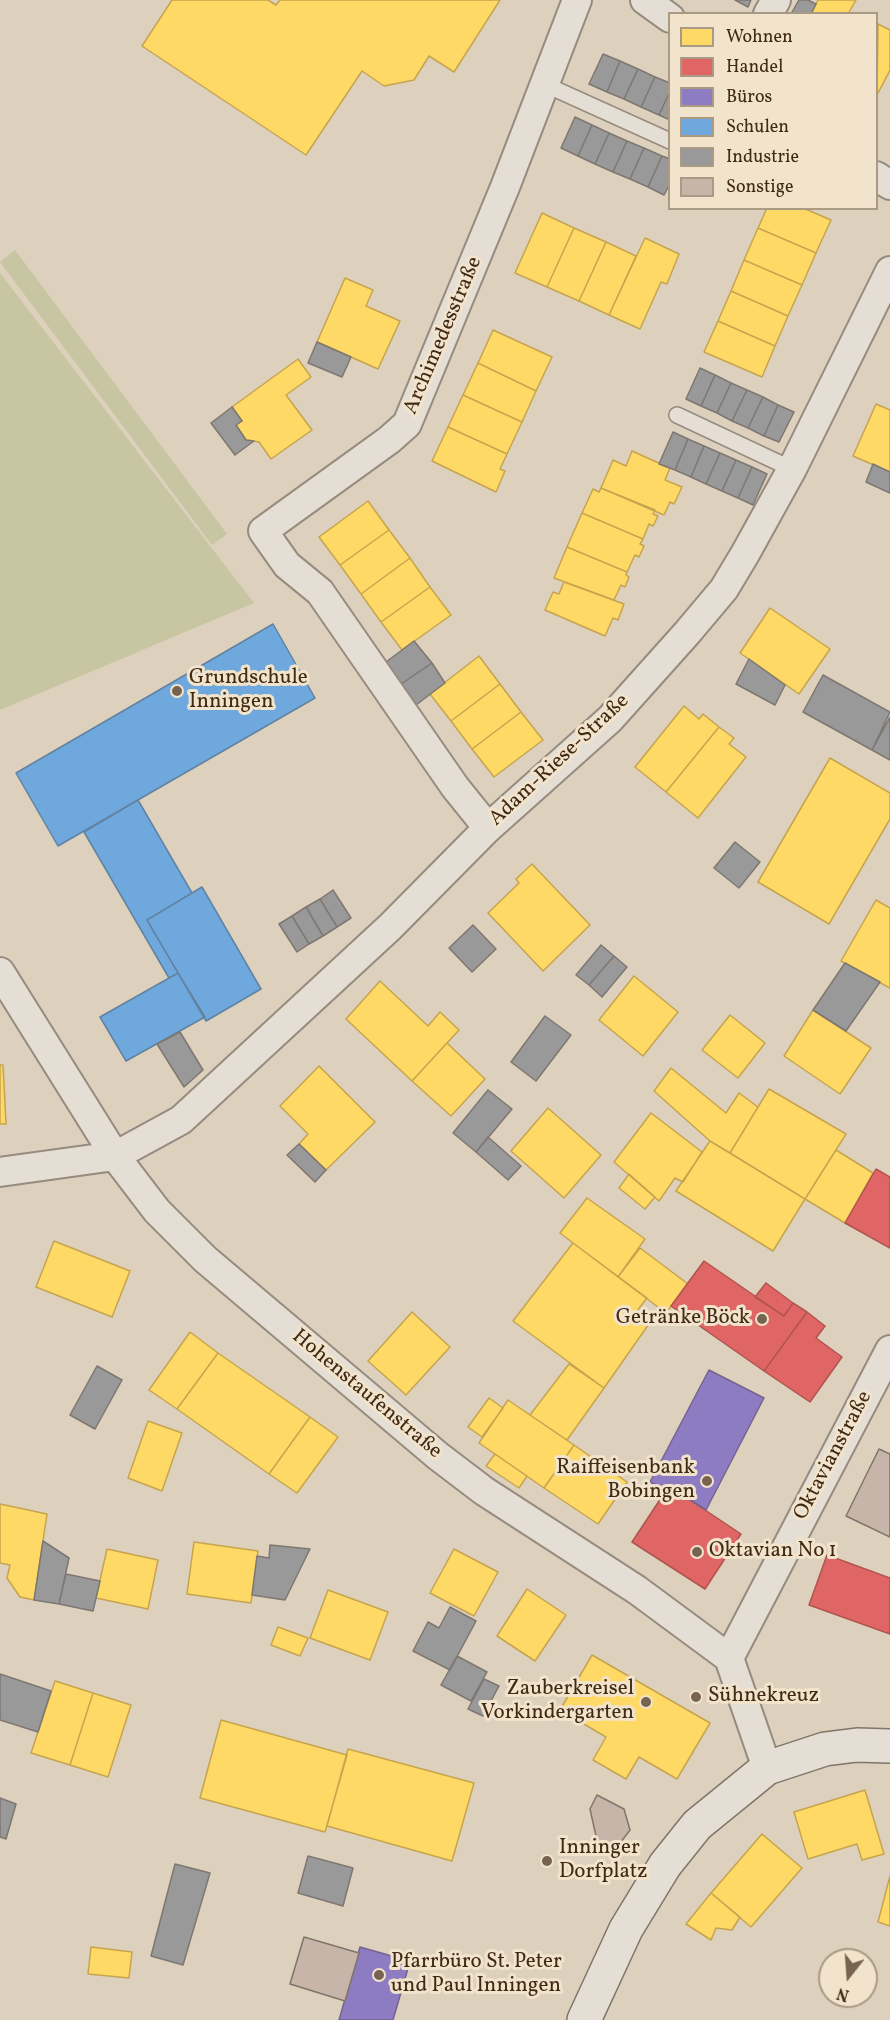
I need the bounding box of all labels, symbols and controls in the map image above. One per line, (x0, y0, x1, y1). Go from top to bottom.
legend (668, 12, 878, 210)
text: Wohnen (726, 25, 793, 50)
text: Handel (726, 55, 783, 80)
text: Büros (726, 85, 772, 110)
text: Schulen (726, 115, 789, 140)
text: Industrie (726, 145, 799, 170)
text: Sonstige (726, 175, 793, 200)
street label: Archimedesstraße (399, 253, 489, 419)
place label: Grundschule Inningen (189, 666, 308, 716)
marker: Grundschule Inningen (170, 684, 184, 698)
street label: Adam-Riese-Straße (485, 690, 635, 832)
place label: Getränke Böck (616, 1306, 750, 1332)
marker: Getränke Böck (755, 1312, 769, 1326)
street label: Hohenstaufenstraße (286, 1325, 446, 1465)
street label: Oktavianstraße (789, 1387, 879, 1525)
place label: Raiffeisenbank Bobingen (556, 1456, 695, 1506)
marker: Raiffeisenbank Bobingen (700, 1474, 714, 1488)
place label: Oktavian No 1 (709, 1539, 837, 1565)
marker: Oktavian No 1 (690, 1545, 704, 1559)
place label: Zauberkreisel Vorkindergarten (481, 1677, 634, 1727)
place label: Sühnekreuz (708, 1684, 819, 1710)
marker: Sühnekreuz (689, 1690, 703, 1704)
marker: Zauberkreisel Vorkindergarten (639, 1695, 653, 1709)
place label: Inninger Dorfplatz (559, 1836, 648, 1886)
marker: Inninger Dorfplatz (540, 1854, 554, 1868)
north arrow (818, 1948, 878, 2008)
place label: Pfarrbüro St. Peter und Paul Inningen (391, 1950, 562, 2000)
marker: Pfarrbüro St. Peter und Paul Inningen (372, 1968, 386, 1982)
text: N (835, 1981, 852, 2006)

